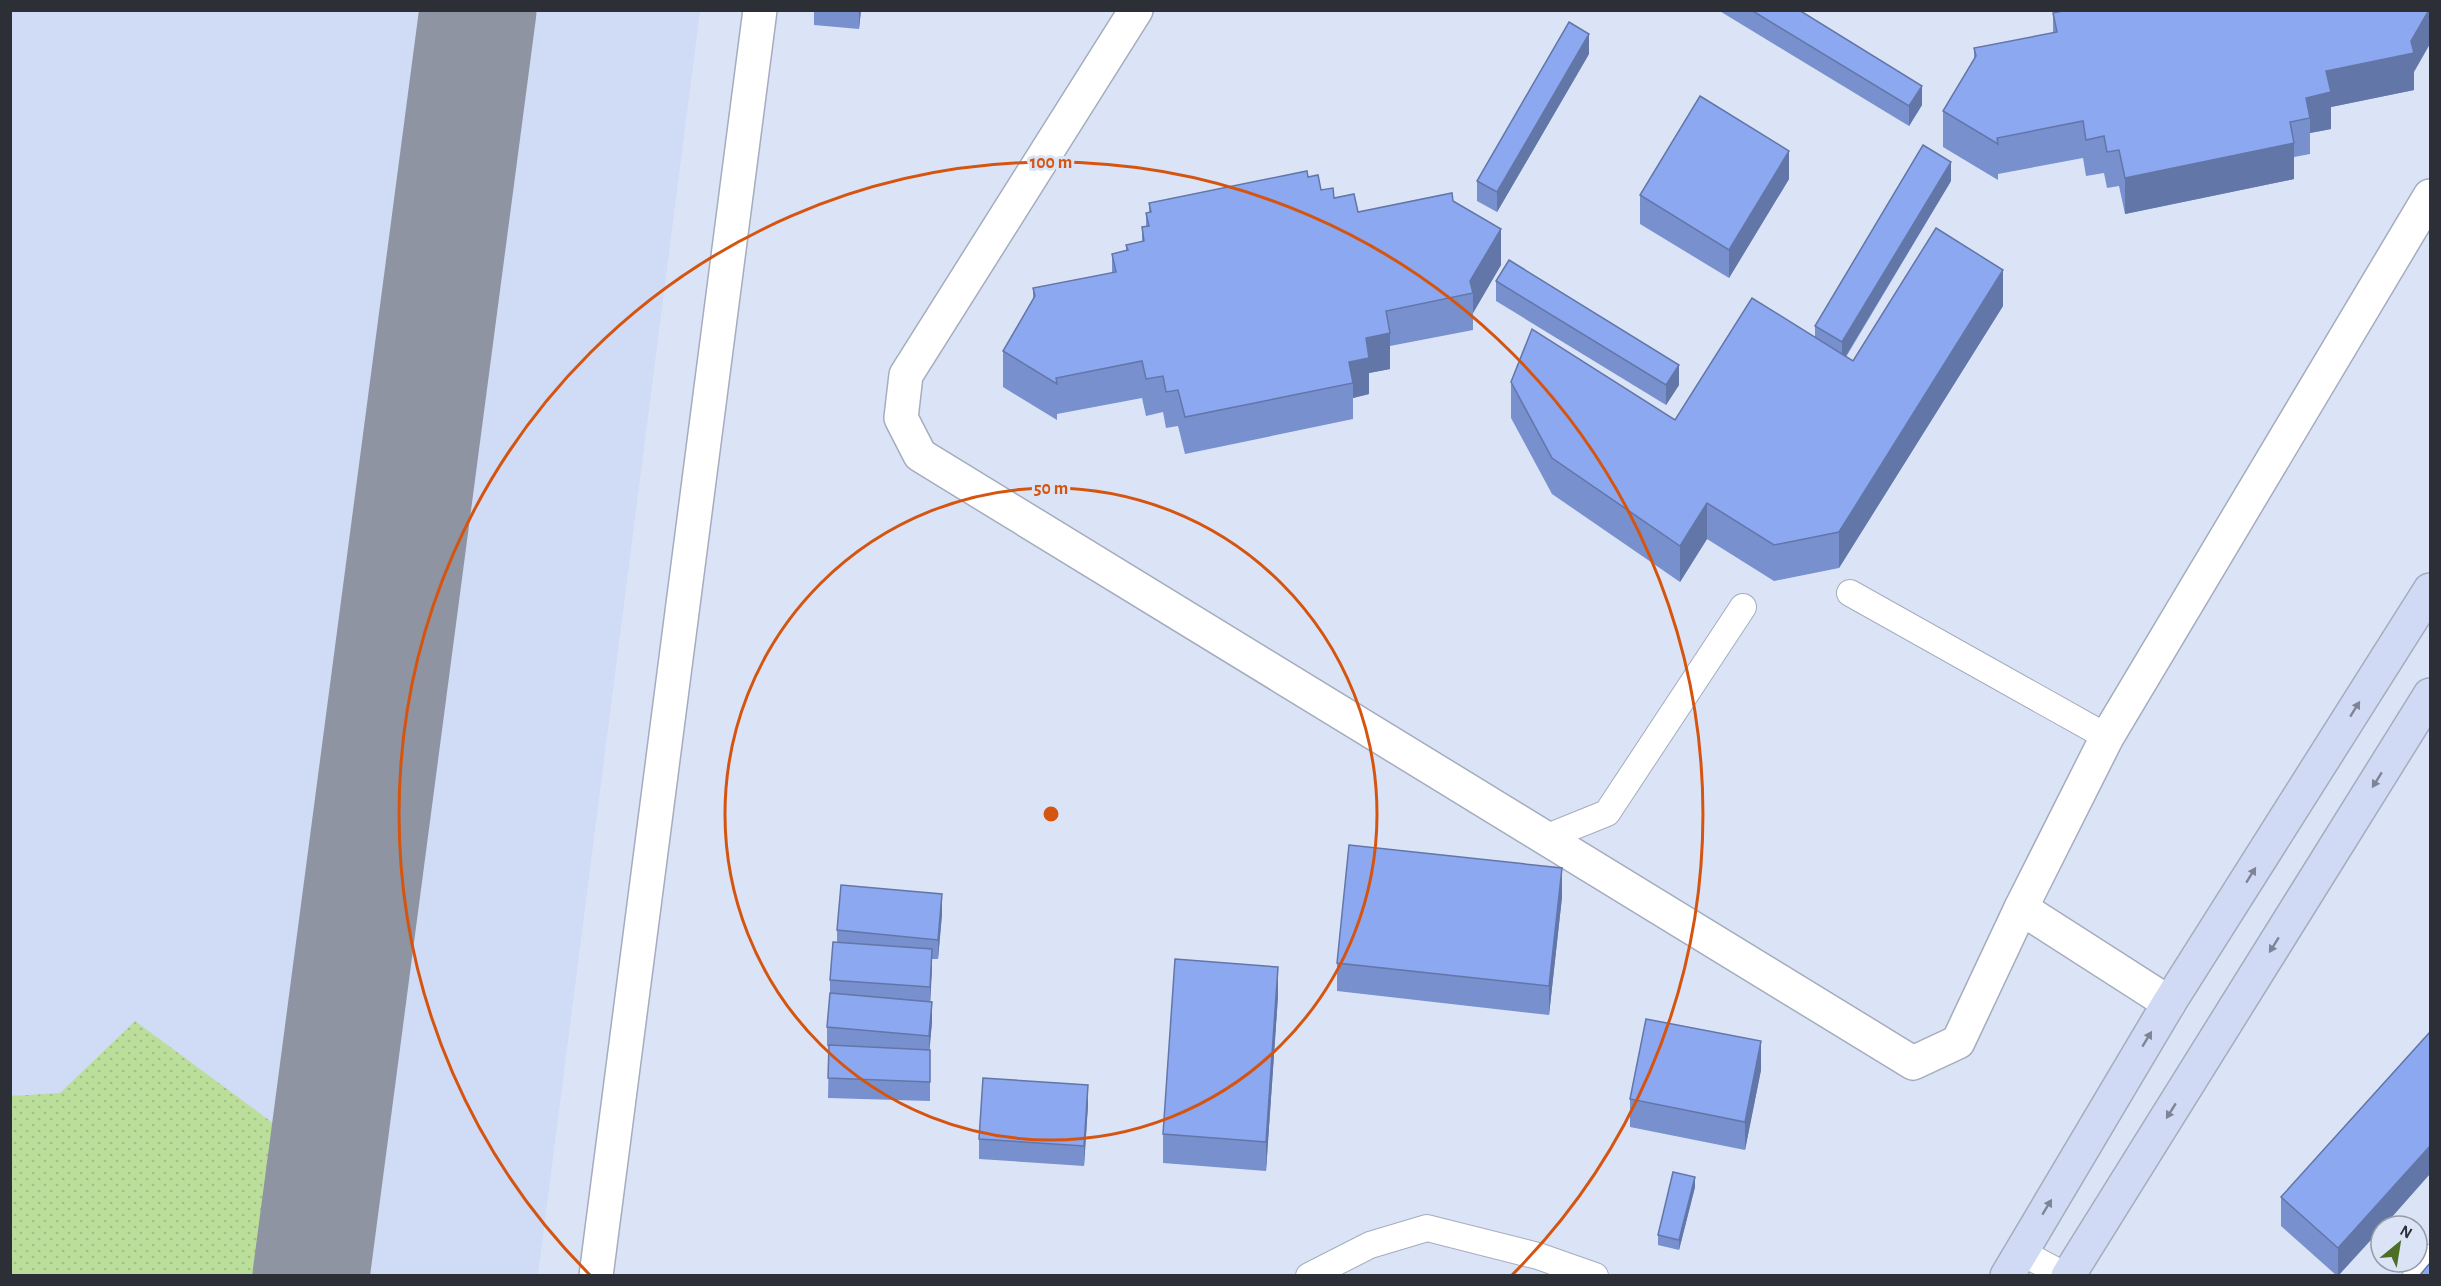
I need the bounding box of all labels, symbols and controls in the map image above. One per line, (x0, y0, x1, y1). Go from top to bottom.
text: 100 m (1030, 154, 1072, 172)
text: 50 m (1034, 480, 1068, 498)
one-way arrow (2350, 701, 2361, 718)
one-way arrow (2372, 772, 2383, 788)
centre of rings (1041, 804, 1061, 824)
one-way arrow (2246, 866, 2257, 883)
one-way arrow (2269, 937, 2280, 953)
one-way arrow (2142, 1030, 2152, 1047)
one-way arrow (2166, 1103, 2177, 1119)
one-way arrow (2042, 1199, 2053, 1215)
north arrow (2369, 1214, 2429, 1274)
text: N (2397, 1222, 2415, 1242)

